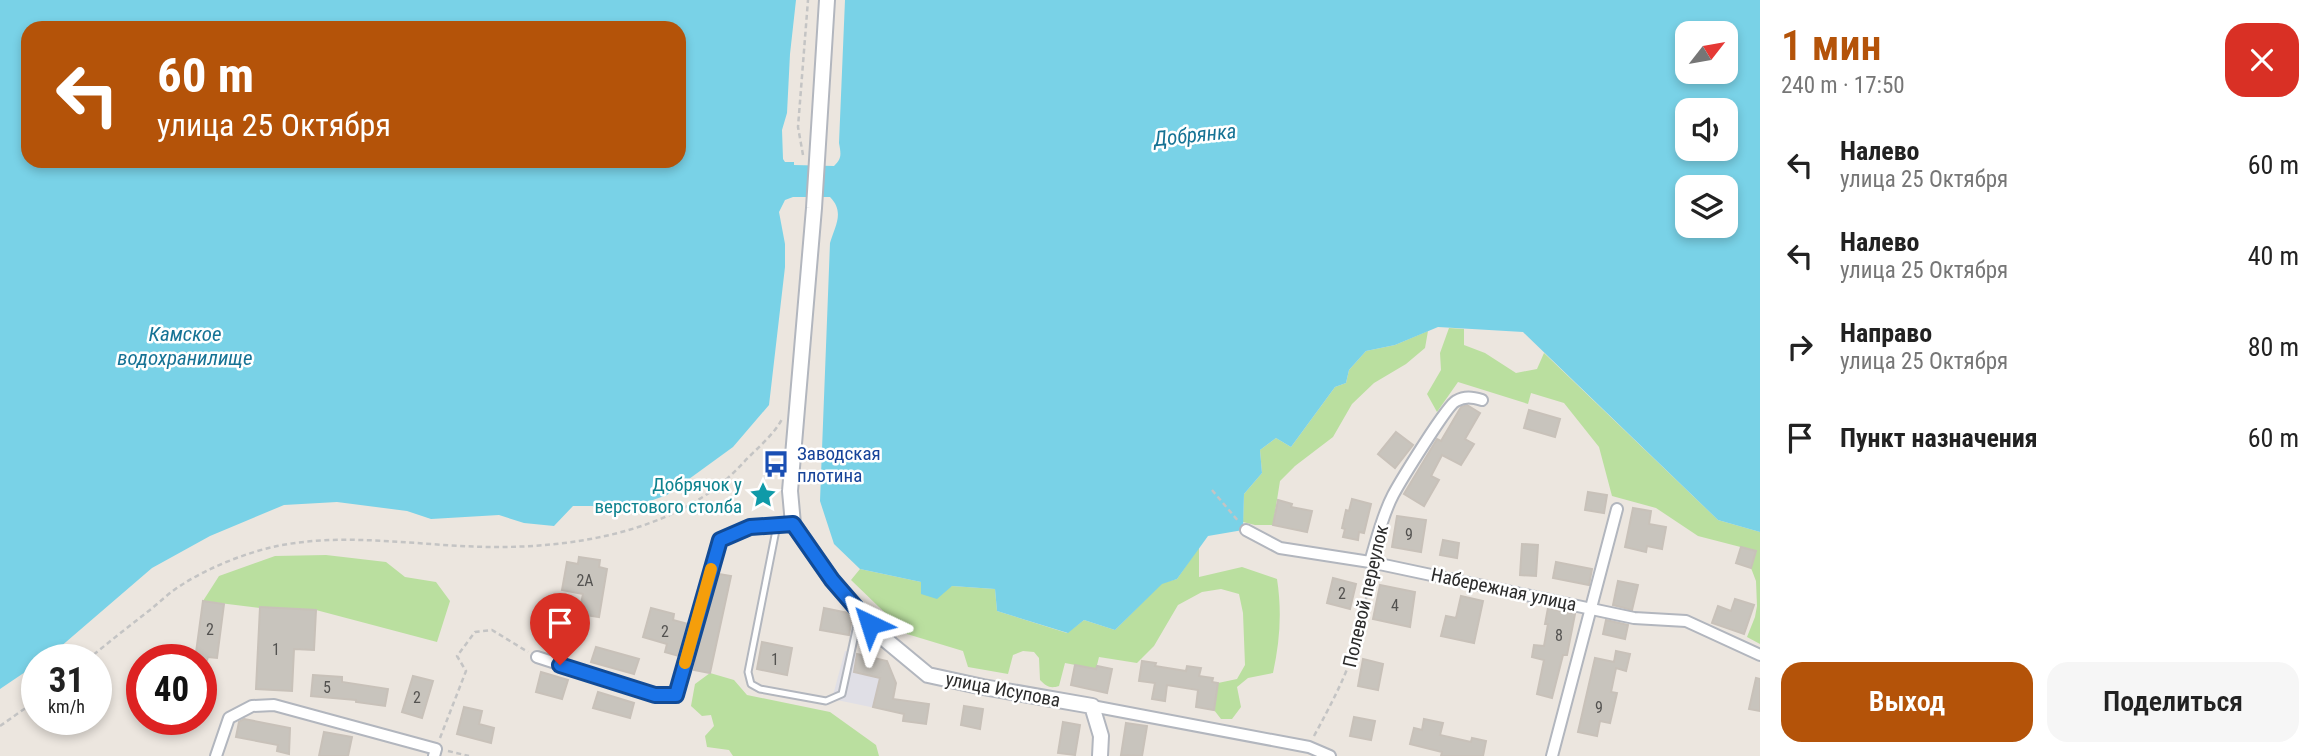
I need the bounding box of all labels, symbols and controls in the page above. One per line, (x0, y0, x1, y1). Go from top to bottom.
north arrow (1675, 21, 1738, 84)
map controls (1675, 21, 1738, 238)
text: 1 мин (1781, 21, 1882, 70)
button: close (2225, 23, 2299, 97)
text: 60 m (157, 47, 254, 104)
icon: left (42, 49, 133, 140)
text: 240 m · 17:50 (1781, 72, 1905, 99)
button: sound (1675, 98, 1738, 161)
text: улица 25 Октября (157, 106, 391, 144)
water label: Добрянка (1150, 119, 1238, 151)
text: Налево (1840, 136, 1920, 166)
icon: left (1781, 146, 1819, 184)
text: 60 m (2248, 150, 2299, 180)
text: улица 25 Октября (1840, 166, 2008, 193)
button: layers (1675, 175, 1738, 238)
text: Налево (1840, 227, 1920, 257)
icon: left (1781, 237, 1819, 275)
text: 40 m (2248, 241, 2299, 271)
text: улица 25 Октября (1840, 257, 2008, 284)
text: Направо (1840, 318, 1932, 348)
water label: Камское водохранилище (117, 322, 253, 370)
icon: right (1781, 328, 1819, 366)
text: 80 m (2248, 332, 2299, 362)
text: улица 25 Октября (1840, 348, 2008, 375)
icon: arrive (1781, 419, 1819, 457)
text: Пункт назначения (1840, 423, 2038, 453)
text: 60 m (2248, 423, 2299, 453)
place label: Заводская плотина (797, 442, 881, 487)
bus stop icon: Заводская плотина (761, 449, 791, 479)
place label: Добрячок у верстового столба (594, 473, 742, 518)
place icon: Добрячок у верстового столба (748, 480, 778, 510)
street label: Полевой переулок (1338, 523, 1393, 670)
house number: 9 (1405, 525, 1413, 544)
street label: Набережная улица (1429, 563, 1579, 616)
house number: 2А (576, 571, 594, 590)
house number: 2 (1338, 584, 1346, 603)
position arrow (833, 587, 907, 661)
pin (530, 593, 590, 665)
house number: 4 (1391, 596, 1399, 615)
icon: arrive (541, 604, 579, 642)
house number: 2 (206, 620, 214, 639)
house number: 2 (661, 622, 669, 641)
house number: 8 (1555, 626, 1563, 645)
house number: 1 (272, 640, 280, 659)
speed limit sign: 40 (126, 644, 217, 735)
house number: 1 (771, 650, 779, 669)
text: 31 (49, 660, 84, 701)
button: Выход (1781, 662, 2033, 742)
button: Поделиться (2047, 662, 2299, 742)
street label: улица Исупова (943, 667, 1062, 712)
house number: 5 (323, 678, 331, 697)
house number: 2 (413, 688, 421, 707)
text: km/h (48, 696, 85, 717)
house number: 9 (1595, 698, 1603, 717)

